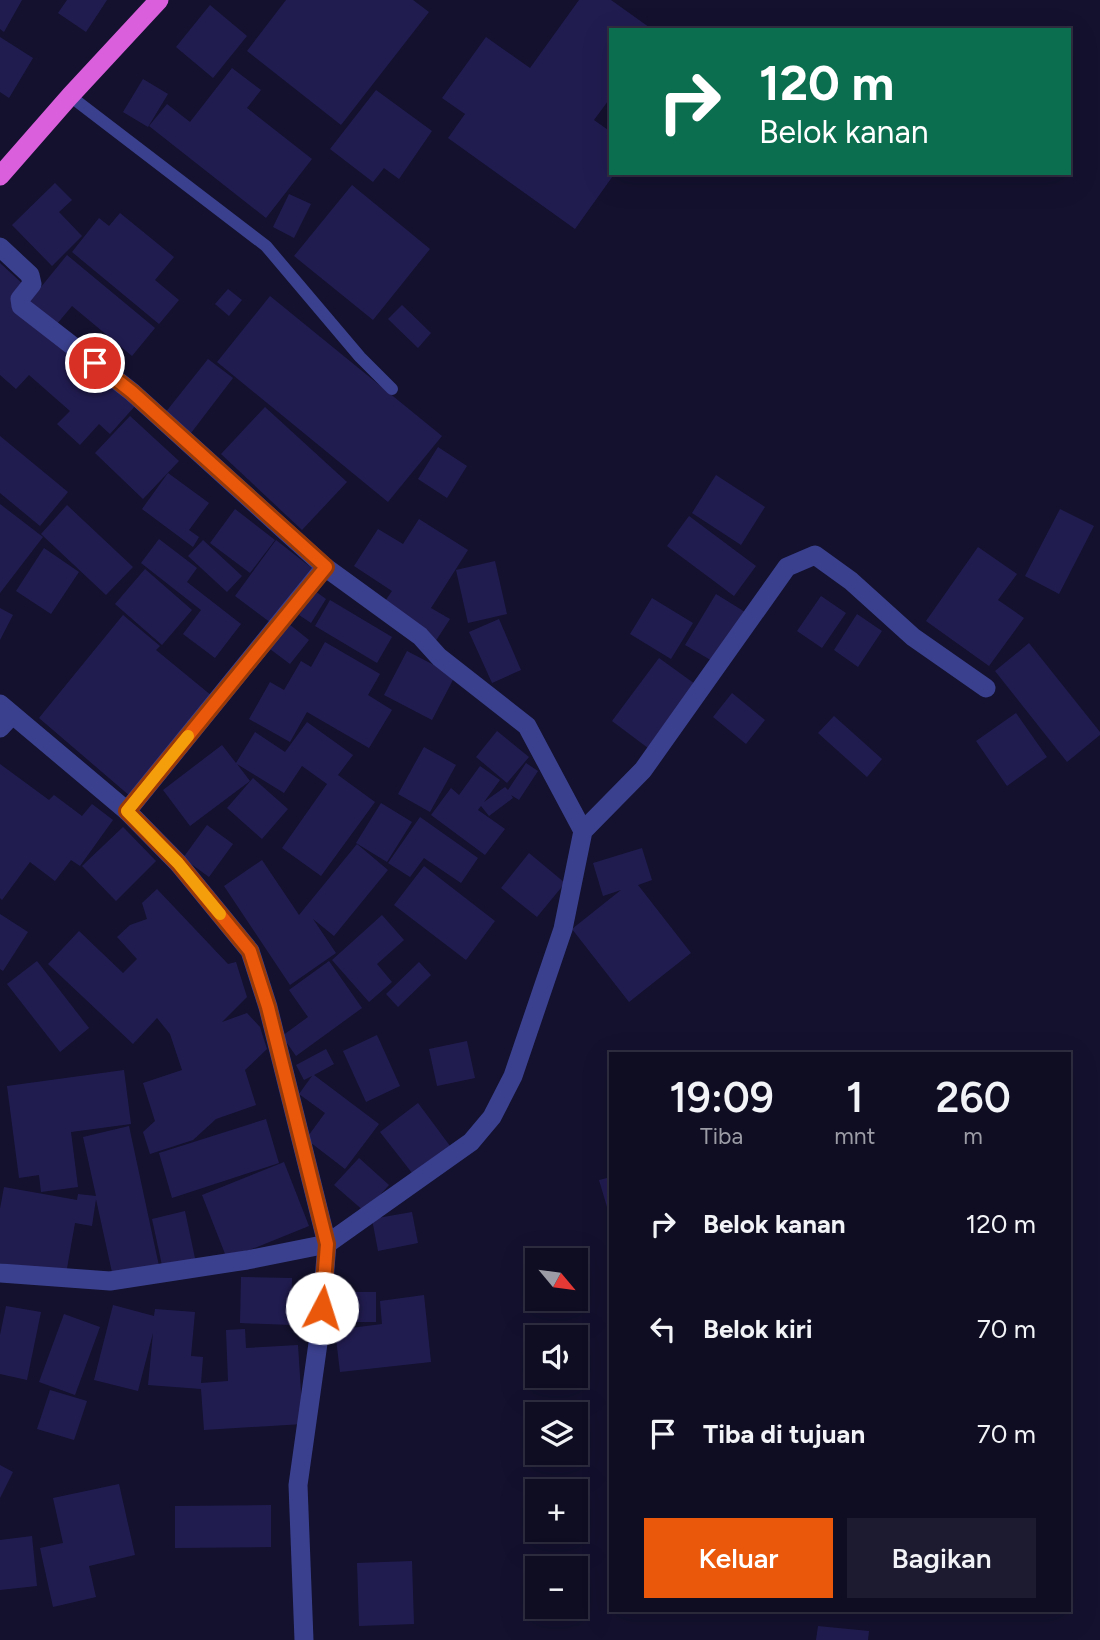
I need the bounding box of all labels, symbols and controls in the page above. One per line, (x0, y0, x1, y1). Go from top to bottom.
text: 120 m (759, 53, 894, 112)
icon: right (644, 56, 735, 147)
text: Belok kanan (759, 113, 929, 151)
pin (65, 333, 125, 393)
icon: arrive (76, 344, 114, 382)
text: 19:09 (669, 1072, 774, 1123)
text: 1 (846, 1072, 864, 1123)
text: 260 (936, 1072, 1011, 1123)
text: Tiba (700, 1122, 743, 1150)
text: mnt (834, 1122, 875, 1150)
text: m (963, 1122, 983, 1150)
icon: right (644, 1205, 682, 1243)
text: Belok kanan (703, 1208, 846, 1240)
text: 120 m (966, 1208, 1036, 1240)
north arrow (525, 1248, 588, 1311)
map controls (525, 1248, 588, 1619)
position arrow (285, 1271, 359, 1345)
icon: left (644, 1310, 682, 1348)
text: Belok kiri (703, 1313, 812, 1345)
text: 70 m (977, 1313, 1036, 1345)
button: sound (525, 1325, 588, 1388)
button: layers (525, 1402, 588, 1465)
icon: arrive (644, 1415, 682, 1453)
text: Tiba di tujuan (703, 1418, 865, 1450)
text: 70 m (977, 1418, 1036, 1450)
button: + (525, 1479, 588, 1542)
button: Keluar (644, 1518, 833, 1598)
button: Bagikan (847, 1518, 1036, 1598)
button: − (525, 1556, 588, 1619)

